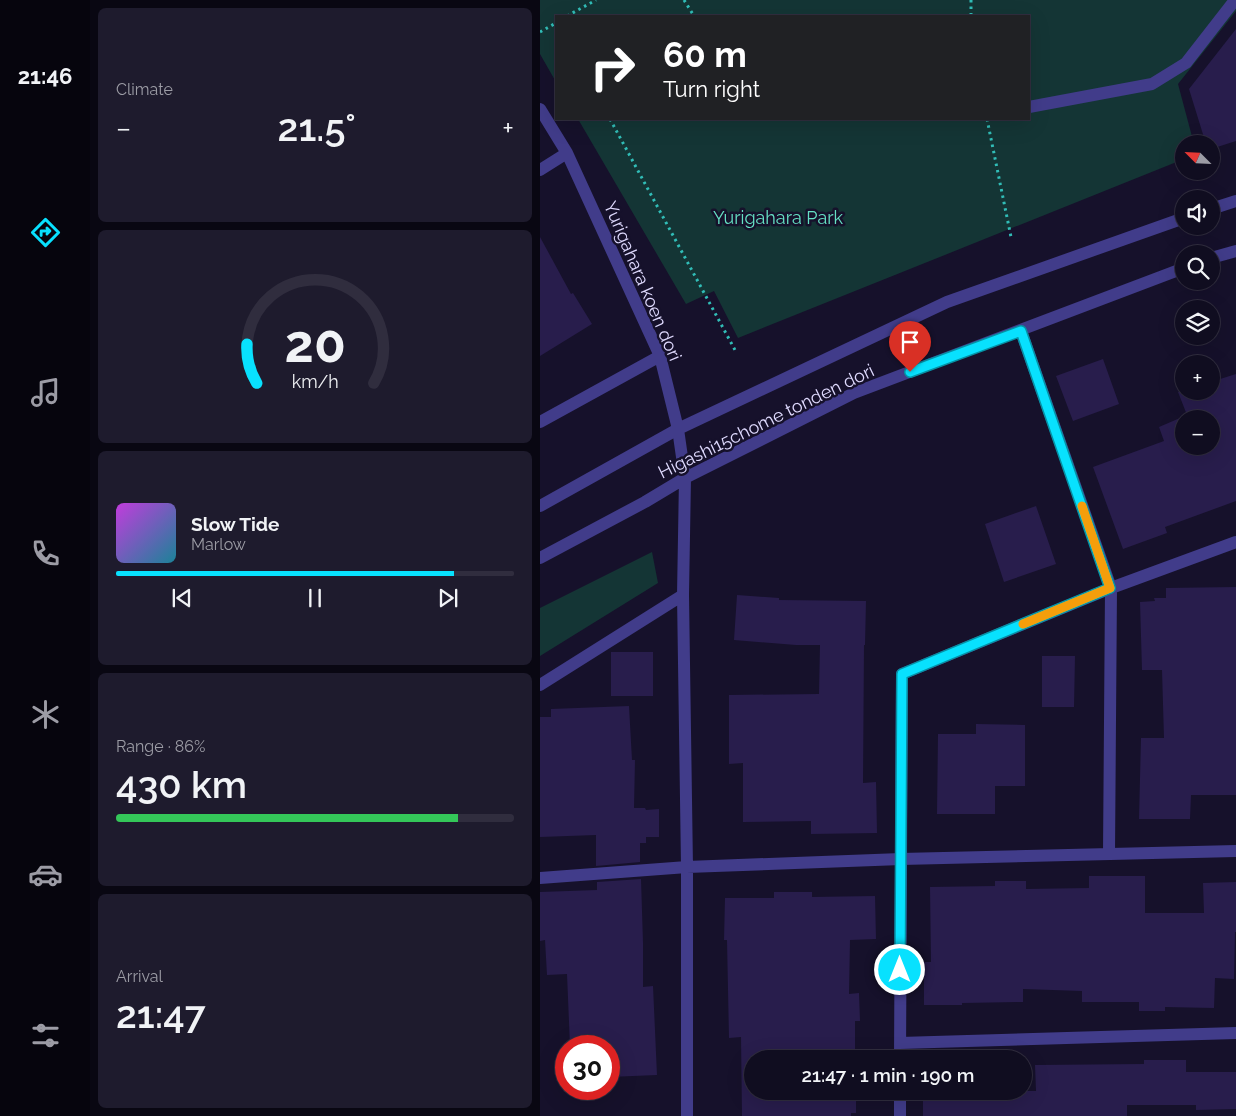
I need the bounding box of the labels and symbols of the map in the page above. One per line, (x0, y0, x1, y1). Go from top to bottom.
north arrow (1175, 135, 1220, 180)
street label: Yurigahara koen dori (600, 198, 686, 364)
park label: Yurigahara Park (713, 207, 844, 228)
pin (889, 321, 931, 372)
street label: Higashi15chome tonden dori (655, 359, 877, 483)
position arrow (873, 943, 925, 995)
speed limit sign: 30 (555, 1035, 620, 1100)

